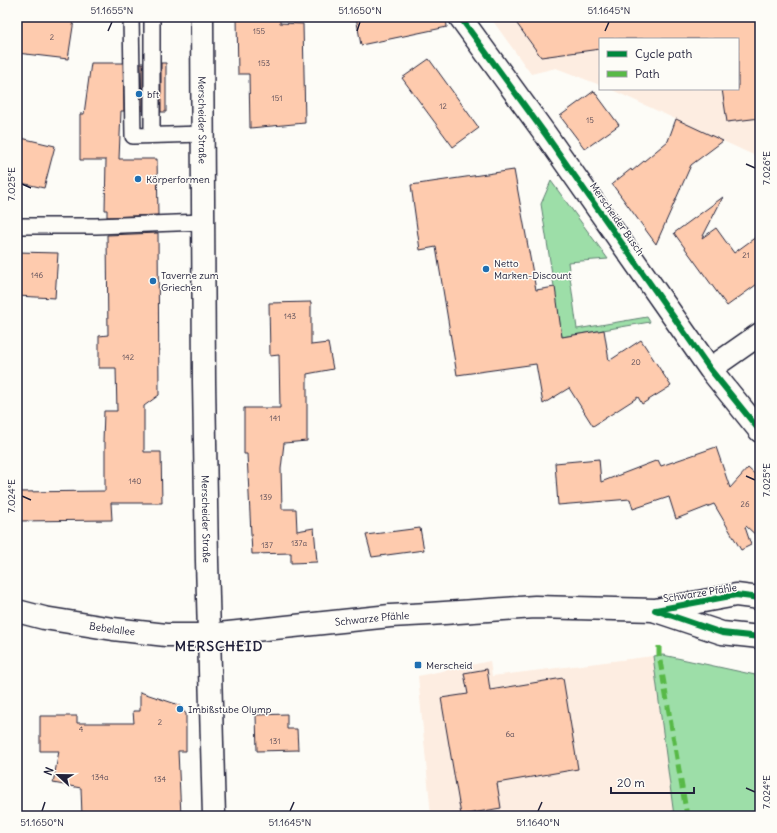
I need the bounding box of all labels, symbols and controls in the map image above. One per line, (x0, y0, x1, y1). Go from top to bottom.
text: 51.1655°N (91, 4, 133, 17)
text: 51.1650°N (338, 4, 382, 17)
text: 51.1645°N (588, 4, 630, 17)
house number: 155 (253, 26, 266, 36)
house number: 2 (50, 32, 55, 42)
legend (599, 38, 739, 90)
text: Cycle path (635, 46, 692, 61)
house number: 153 (258, 58, 271, 68)
text: Path (635, 66, 660, 81)
street label: Merscheider Straße (196, 76, 209, 164)
place label: bft (147, 88, 160, 101)
marker: bft (134, 89, 144, 99)
house number: 151 (272, 93, 282, 103)
house number: 12 (439, 101, 447, 111)
house number: 15 (586, 115, 594, 125)
text: 7.026°E (760, 151, 773, 185)
text: 7.025°E (5, 167, 18, 201)
place label: Körperformen (146, 173, 210, 186)
marker: Körperformen (133, 174, 143, 184)
street label: Merscheider Busch (587, 180, 647, 258)
house number: 21 (742, 250, 750, 260)
place label: Netto Marken-Discount (494, 257, 572, 282)
marker: Netto Marken-Discount (481, 264, 491, 274)
place label: Taverne zum Griechen (161, 269, 219, 294)
house number: 146 (31, 270, 44, 280)
marker: Taverne zum Griechen (148, 276, 158, 286)
house number: 143 (284, 311, 297, 321)
house number: 142 (122, 352, 135, 362)
house number: 20 (631, 357, 641, 367)
house number: 141 (270, 413, 280, 423)
text: 7.025°E (760, 463, 773, 497)
street label: Merscheider Straße (199, 475, 214, 563)
house number: 140 (128, 476, 142, 486)
text: 7.024°E (5, 479, 18, 513)
house number: 139 (260, 492, 273, 502)
house number: 26 (741, 499, 750, 509)
house number: 137a (291, 538, 308, 548)
house number: 137 (261, 540, 273, 550)
street label: Schwarze Pfähle (662, 581, 738, 605)
street label: Schwarze Pfähle (334, 609, 410, 628)
street label: Bebelallee (88, 619, 136, 638)
district label: MERSCHEID (175, 637, 263, 655)
place label: Merscheid (426, 659, 473, 672)
marker: Merscheid (413, 660, 423, 670)
place label: Imbißstube Olymp (188, 703, 272, 716)
marker: Imbißstube Olymp (175, 704, 185, 714)
house number: 2 (158, 717, 163, 727)
house number: 4 (79, 724, 84, 734)
house number: 6a (505, 729, 515, 739)
house number: 131 (270, 736, 280, 746)
north arrow (38, 755, 78, 795)
text: N (41, 765, 57, 777)
scale bar (611, 769, 694, 795)
house number: 134a (92, 772, 109, 782)
house number: 134 (154, 774, 167, 784)
text: 20 m (617, 775, 645, 790)
text: 7.024°E (760, 775, 773, 809)
text: 51.1650°N (20, 816, 64, 829)
text: 51.1645°N (269, 816, 311, 829)
text: 51.1640°N (516, 816, 560, 829)

